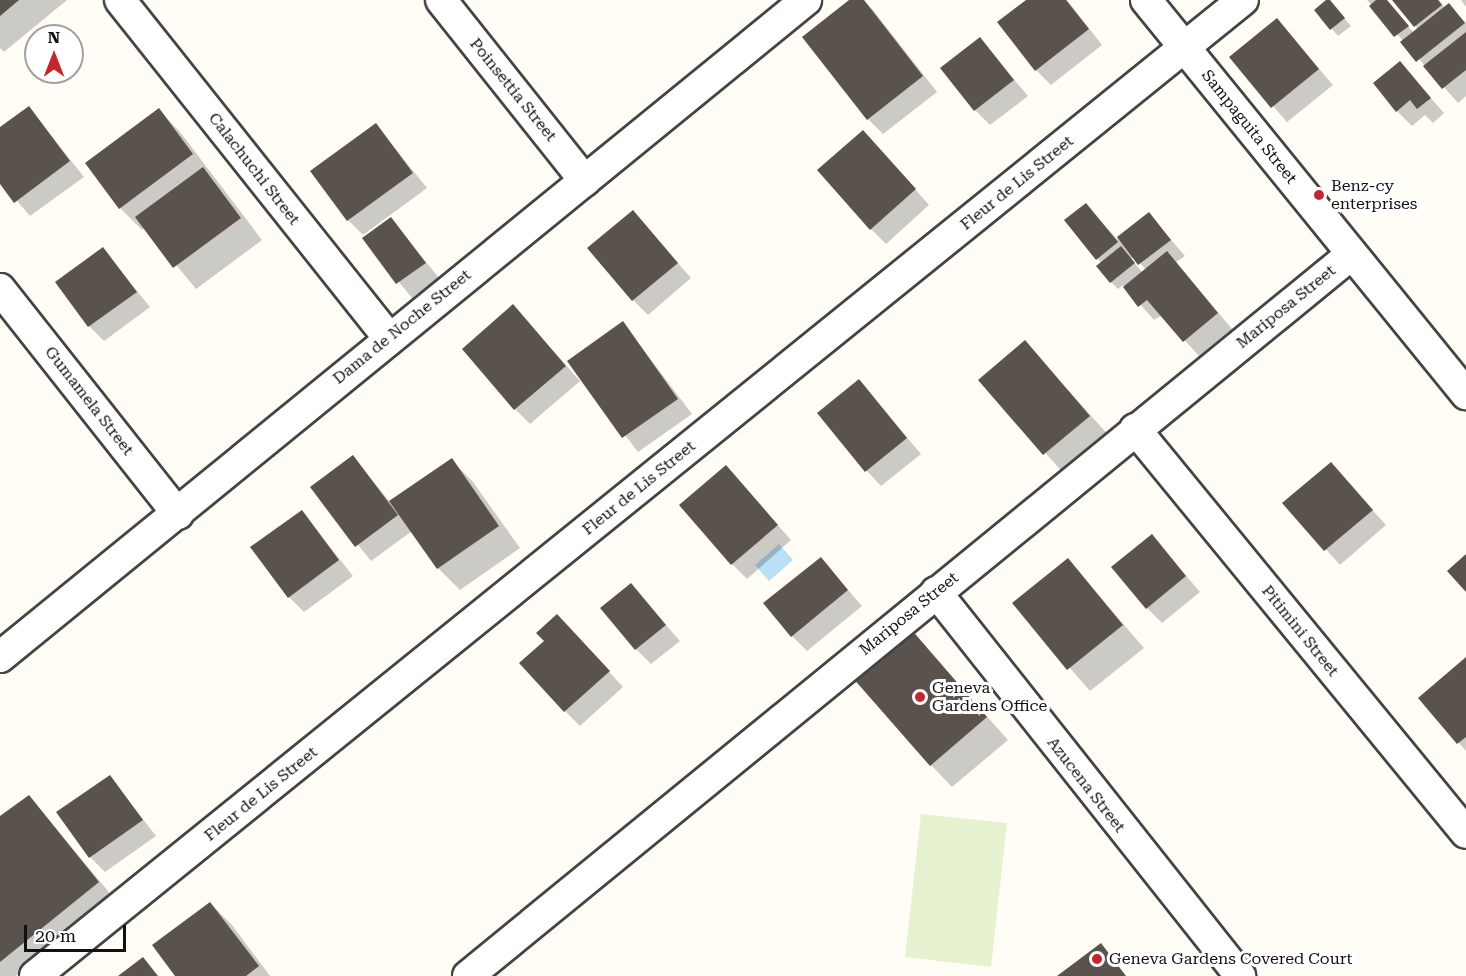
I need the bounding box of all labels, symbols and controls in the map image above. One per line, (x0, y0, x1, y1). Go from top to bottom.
north arrow (24, 24, 84, 84)
text: N (48, 28, 60, 47)
street label: Poinsettia Street (465, 34, 561, 146)
street label: Sampaguita Street (1197, 66, 1301, 188)
street label: Calachuchi Street (204, 109, 304, 229)
street label: Fleur de Lis Street (957, 132, 1077, 234)
place label: Benz-cy enterprises (1331, 176, 1417, 214)
marker: Benz-cy enterprises (1312, 188, 1326, 202)
street label: Mariposa Street (1233, 261, 1339, 353)
street label: Dama de Noche Street (329, 265, 475, 389)
street label: Gumamela Street (41, 343, 137, 459)
street label: Fleur de Lis Street (579, 437, 699, 539)
street label: Mariposa Street (856, 568, 962, 660)
street label: Pitimini Street (1257, 582, 1343, 680)
place label: Geneva Gardens Office (932, 678, 1047, 716)
marker: Geneva Gardens Office (913, 690, 927, 704)
street label: Azucena Street (1043, 734, 1129, 836)
street label: Fleur de Lis Street (201, 743, 321, 845)
scale bar (27, 913, 129, 951)
text: 20 m (35, 925, 76, 946)
place label: Geneva Gardens Covered Court (1109, 949, 1352, 969)
marker: Geneva Gardens Covered Court (1090, 952, 1104, 966)

